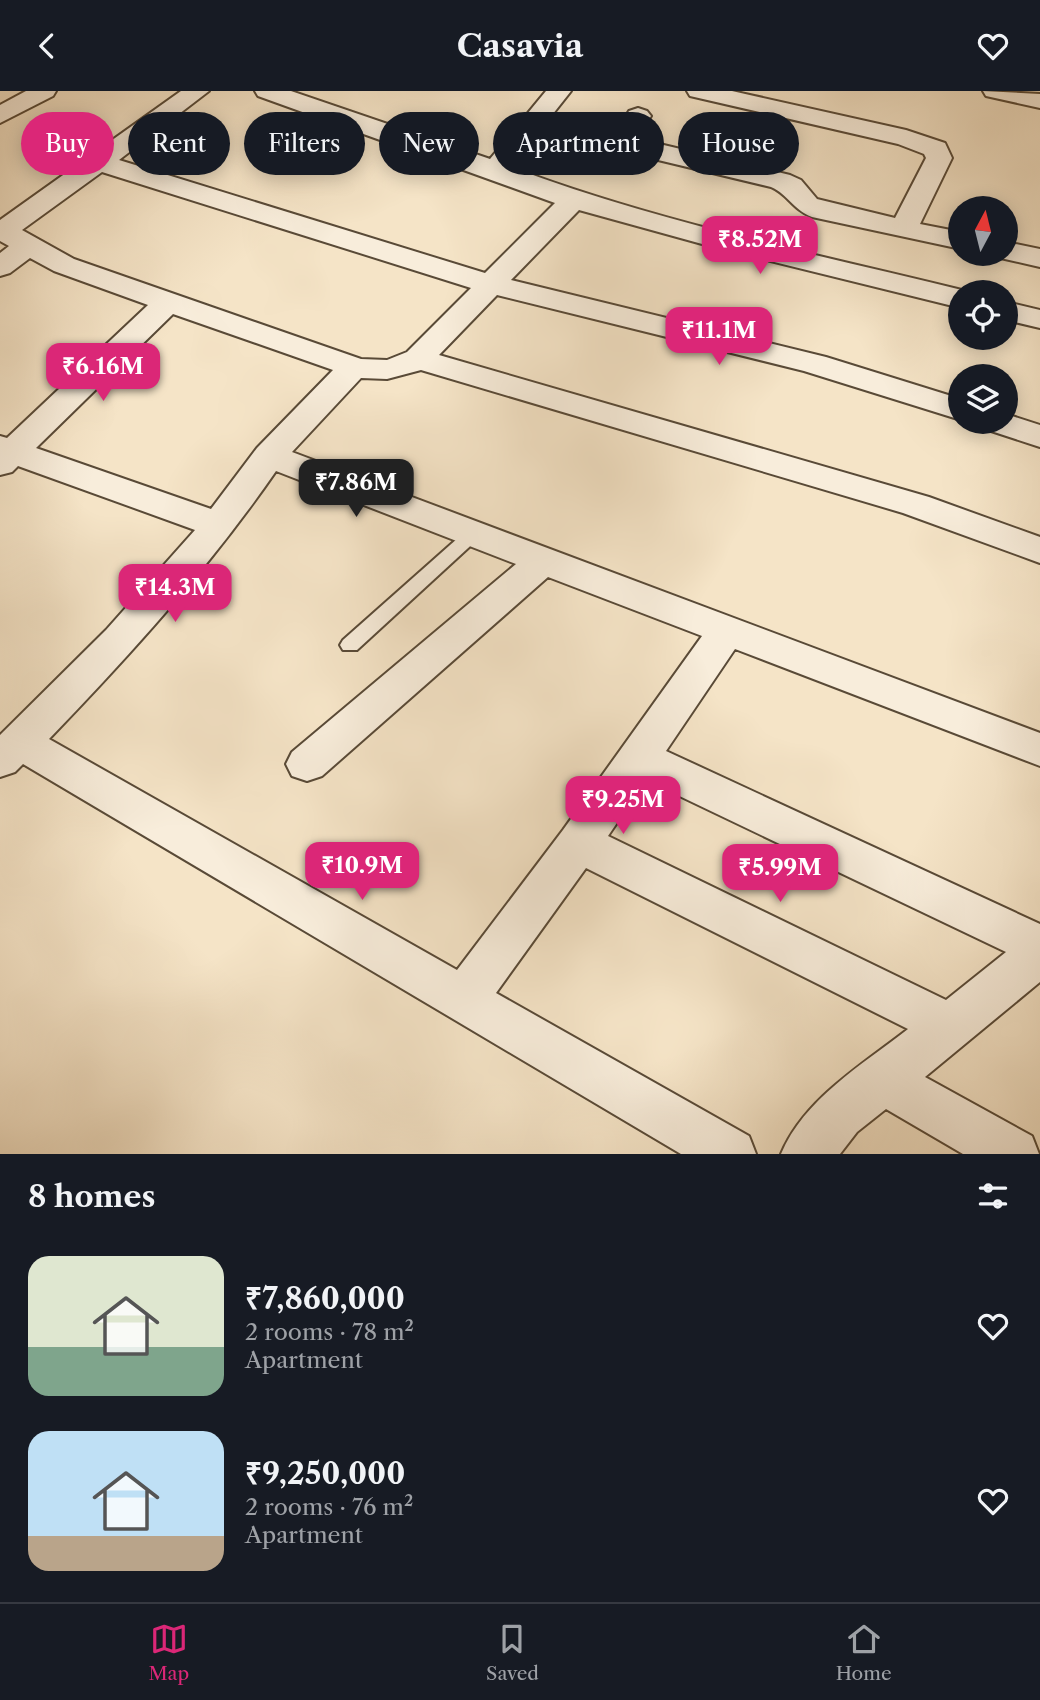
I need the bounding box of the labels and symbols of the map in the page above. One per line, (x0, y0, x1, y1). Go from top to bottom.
north arrow (948, 196, 1018, 266)
pin: ₹8.52M (703, 216, 817, 276)
pin: ₹11.1M (662, 307, 776, 367)
pin: ₹6.16M (46, 343, 160, 403)
pin: ₹7.86M (299, 459, 413, 519)
pin: ₹14.3M (118, 565, 232, 624)
pin: ₹9.25M (566, 777, 680, 836)
pin: ₹10.9M (305, 843, 419, 902)
pin: ₹5.99M (723, 845, 837, 904)

